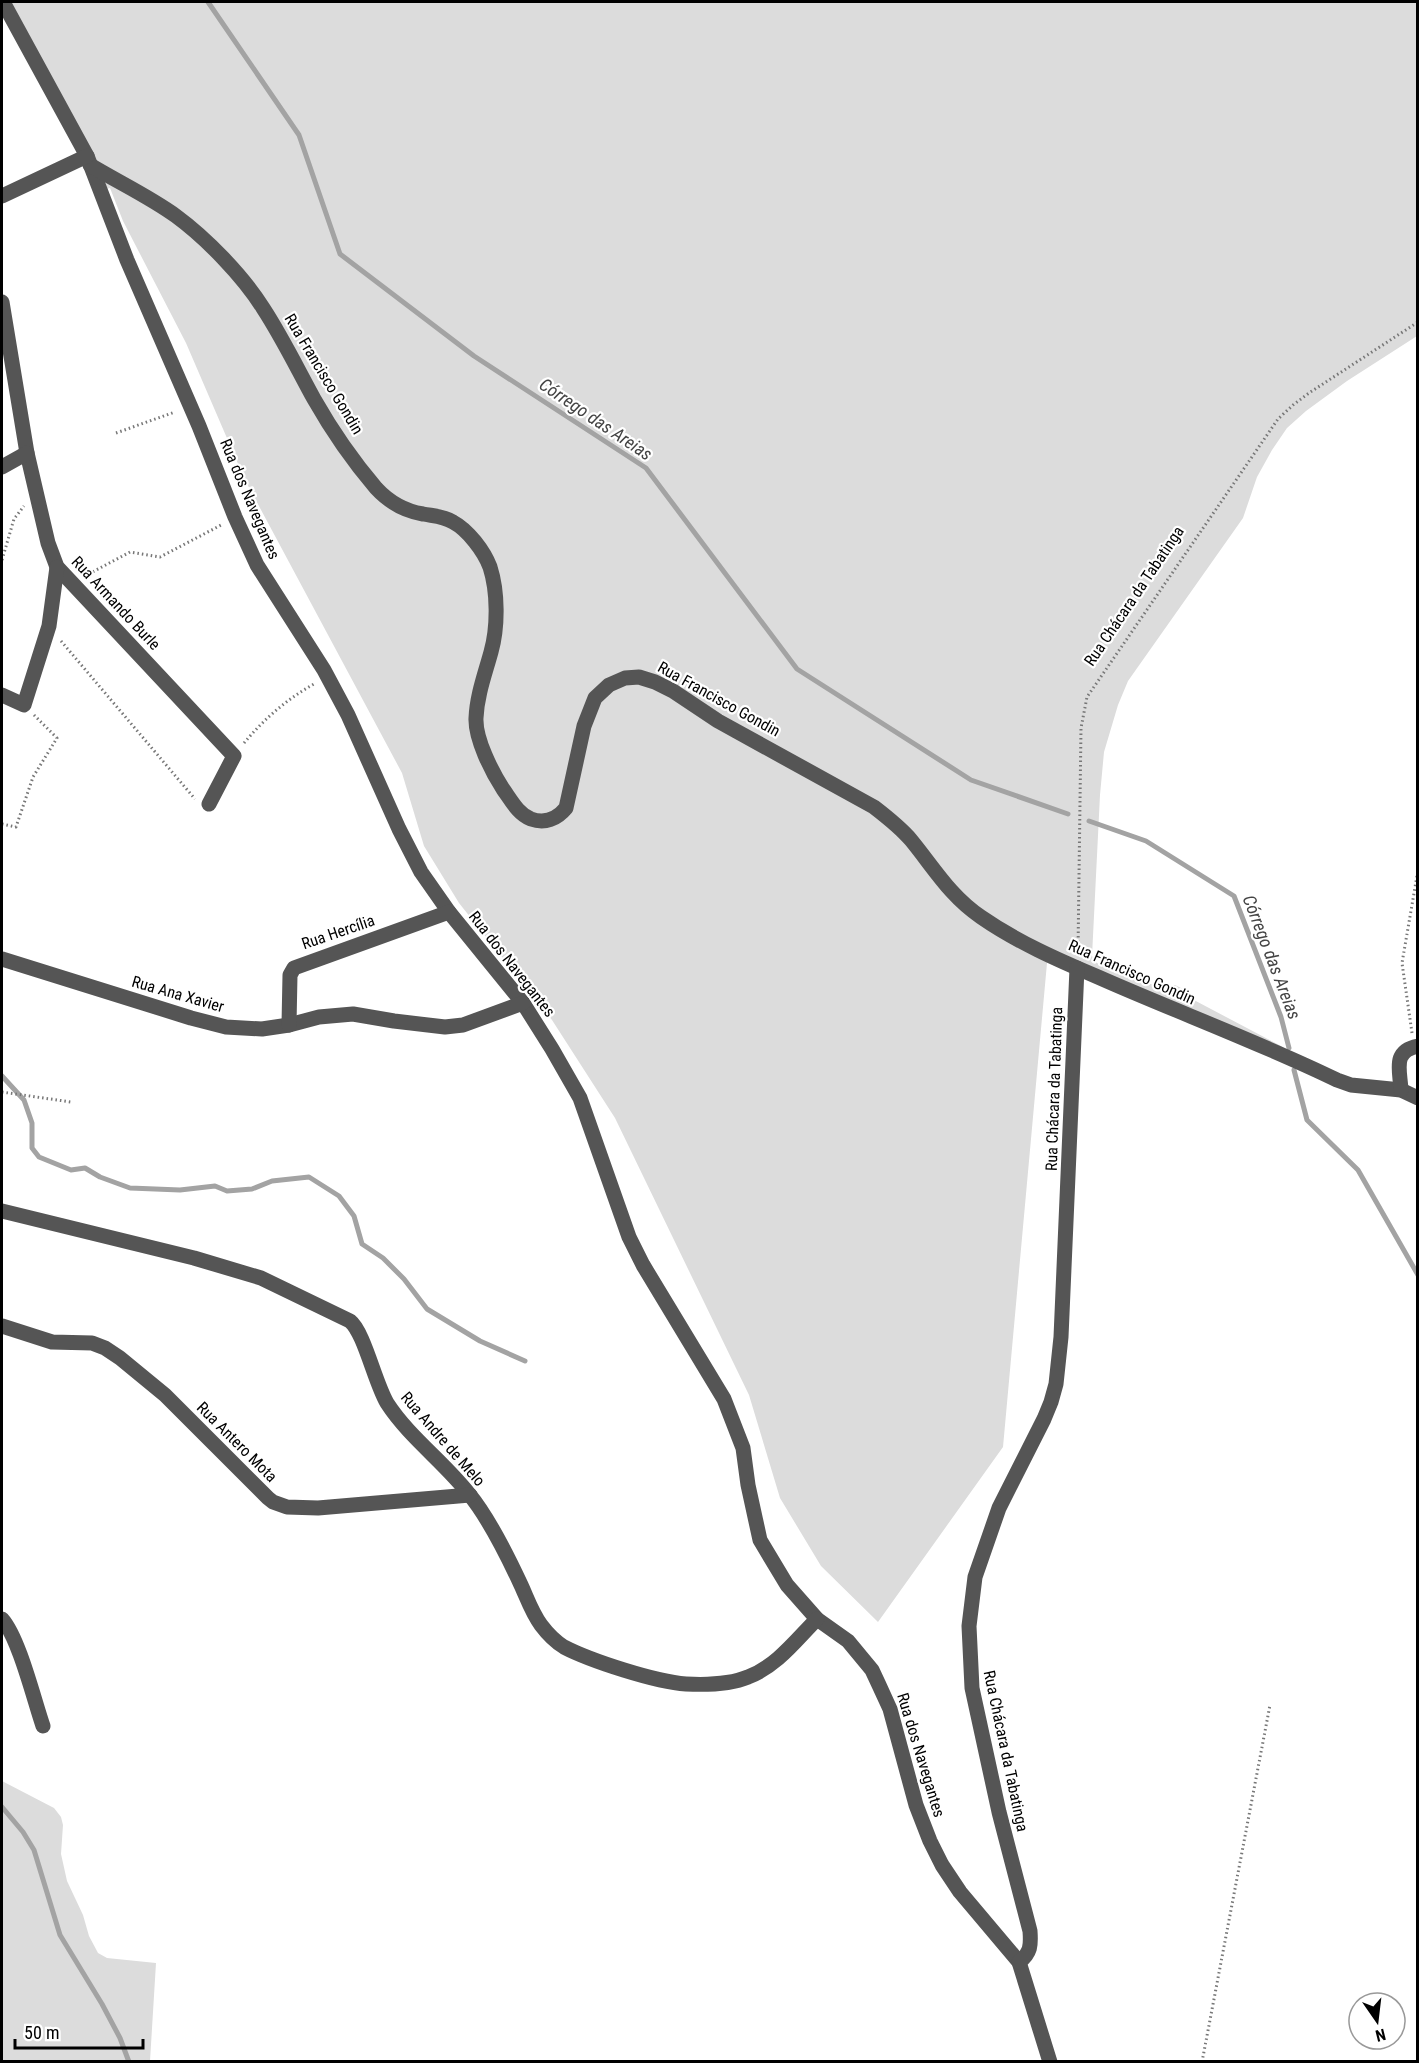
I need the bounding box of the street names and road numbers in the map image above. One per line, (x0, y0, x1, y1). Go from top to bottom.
street label: Rua Francisco Gondin (281, 310, 367, 438)
street label: Rua dos Navegantes (216, 436, 284, 562)
street label: Rua Chácara da Tabatinga (1080, 523, 1188, 669)
street label: Rua Armando Burle (68, 552, 164, 654)
street label: Rua Francisco Gondin (654, 657, 784, 741)
street label: Rua dos Navegantes (465, 907, 559, 1021)
street label: Rua Hercília (299, 911, 377, 953)
street label: Rua Francisco Gondin (1066, 935, 1198, 1009)
street label: Rua Ana Xavier (130, 972, 226, 1016)
street label: Rua Chácara da Tabatinga (1042, 1007, 1066, 1171)
street label: Rua Andre de Melo (397, 1388, 489, 1490)
street label: Rua Antero Mota (193, 1398, 281, 1486)
street label: Rua Chácara da Tabatinga (980, 1669, 1032, 1833)
street label: Rua dos Navegantes (893, 1691, 949, 1819)

